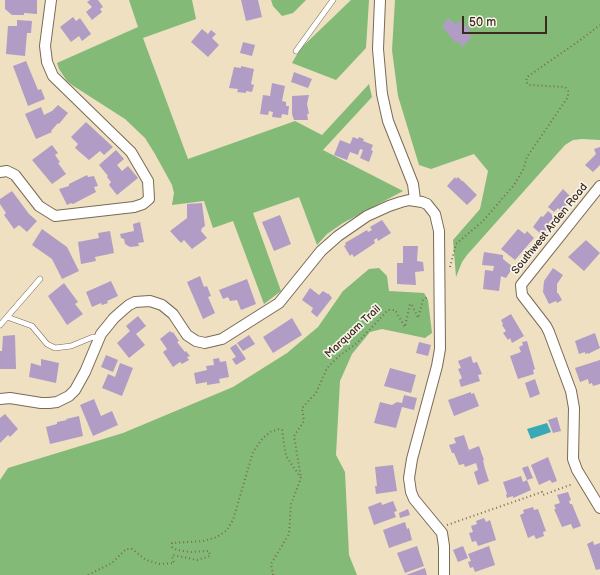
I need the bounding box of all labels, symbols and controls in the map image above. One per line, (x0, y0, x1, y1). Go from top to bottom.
scale bar (464, 8, 549, 34)
text: 50 m (469, 15, 496, 30)
street label: Southwest Arden Road (509, 181, 591, 277)
street label: Marquam Trail (322, 303, 384, 361)

